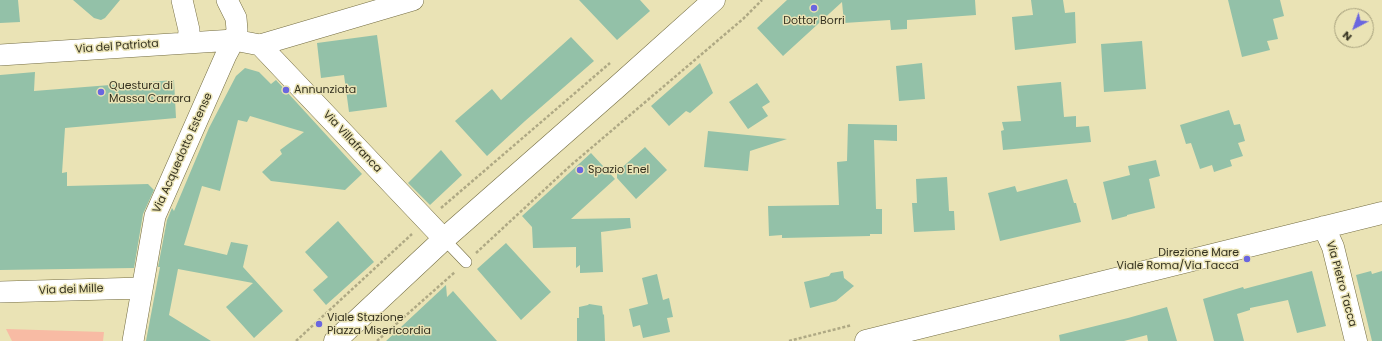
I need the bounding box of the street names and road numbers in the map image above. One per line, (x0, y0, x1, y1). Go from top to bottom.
street label: Via del Patriota (75, 38, 159, 56)
street label: Via Acquedotto Estense (150, 91, 216, 215)
street label: Via Villafranca (320, 108, 384, 176)
street label: Via Pietro Tacca (1323, 239, 1359, 329)
street label: Via dei Mille (38, 282, 104, 298)

